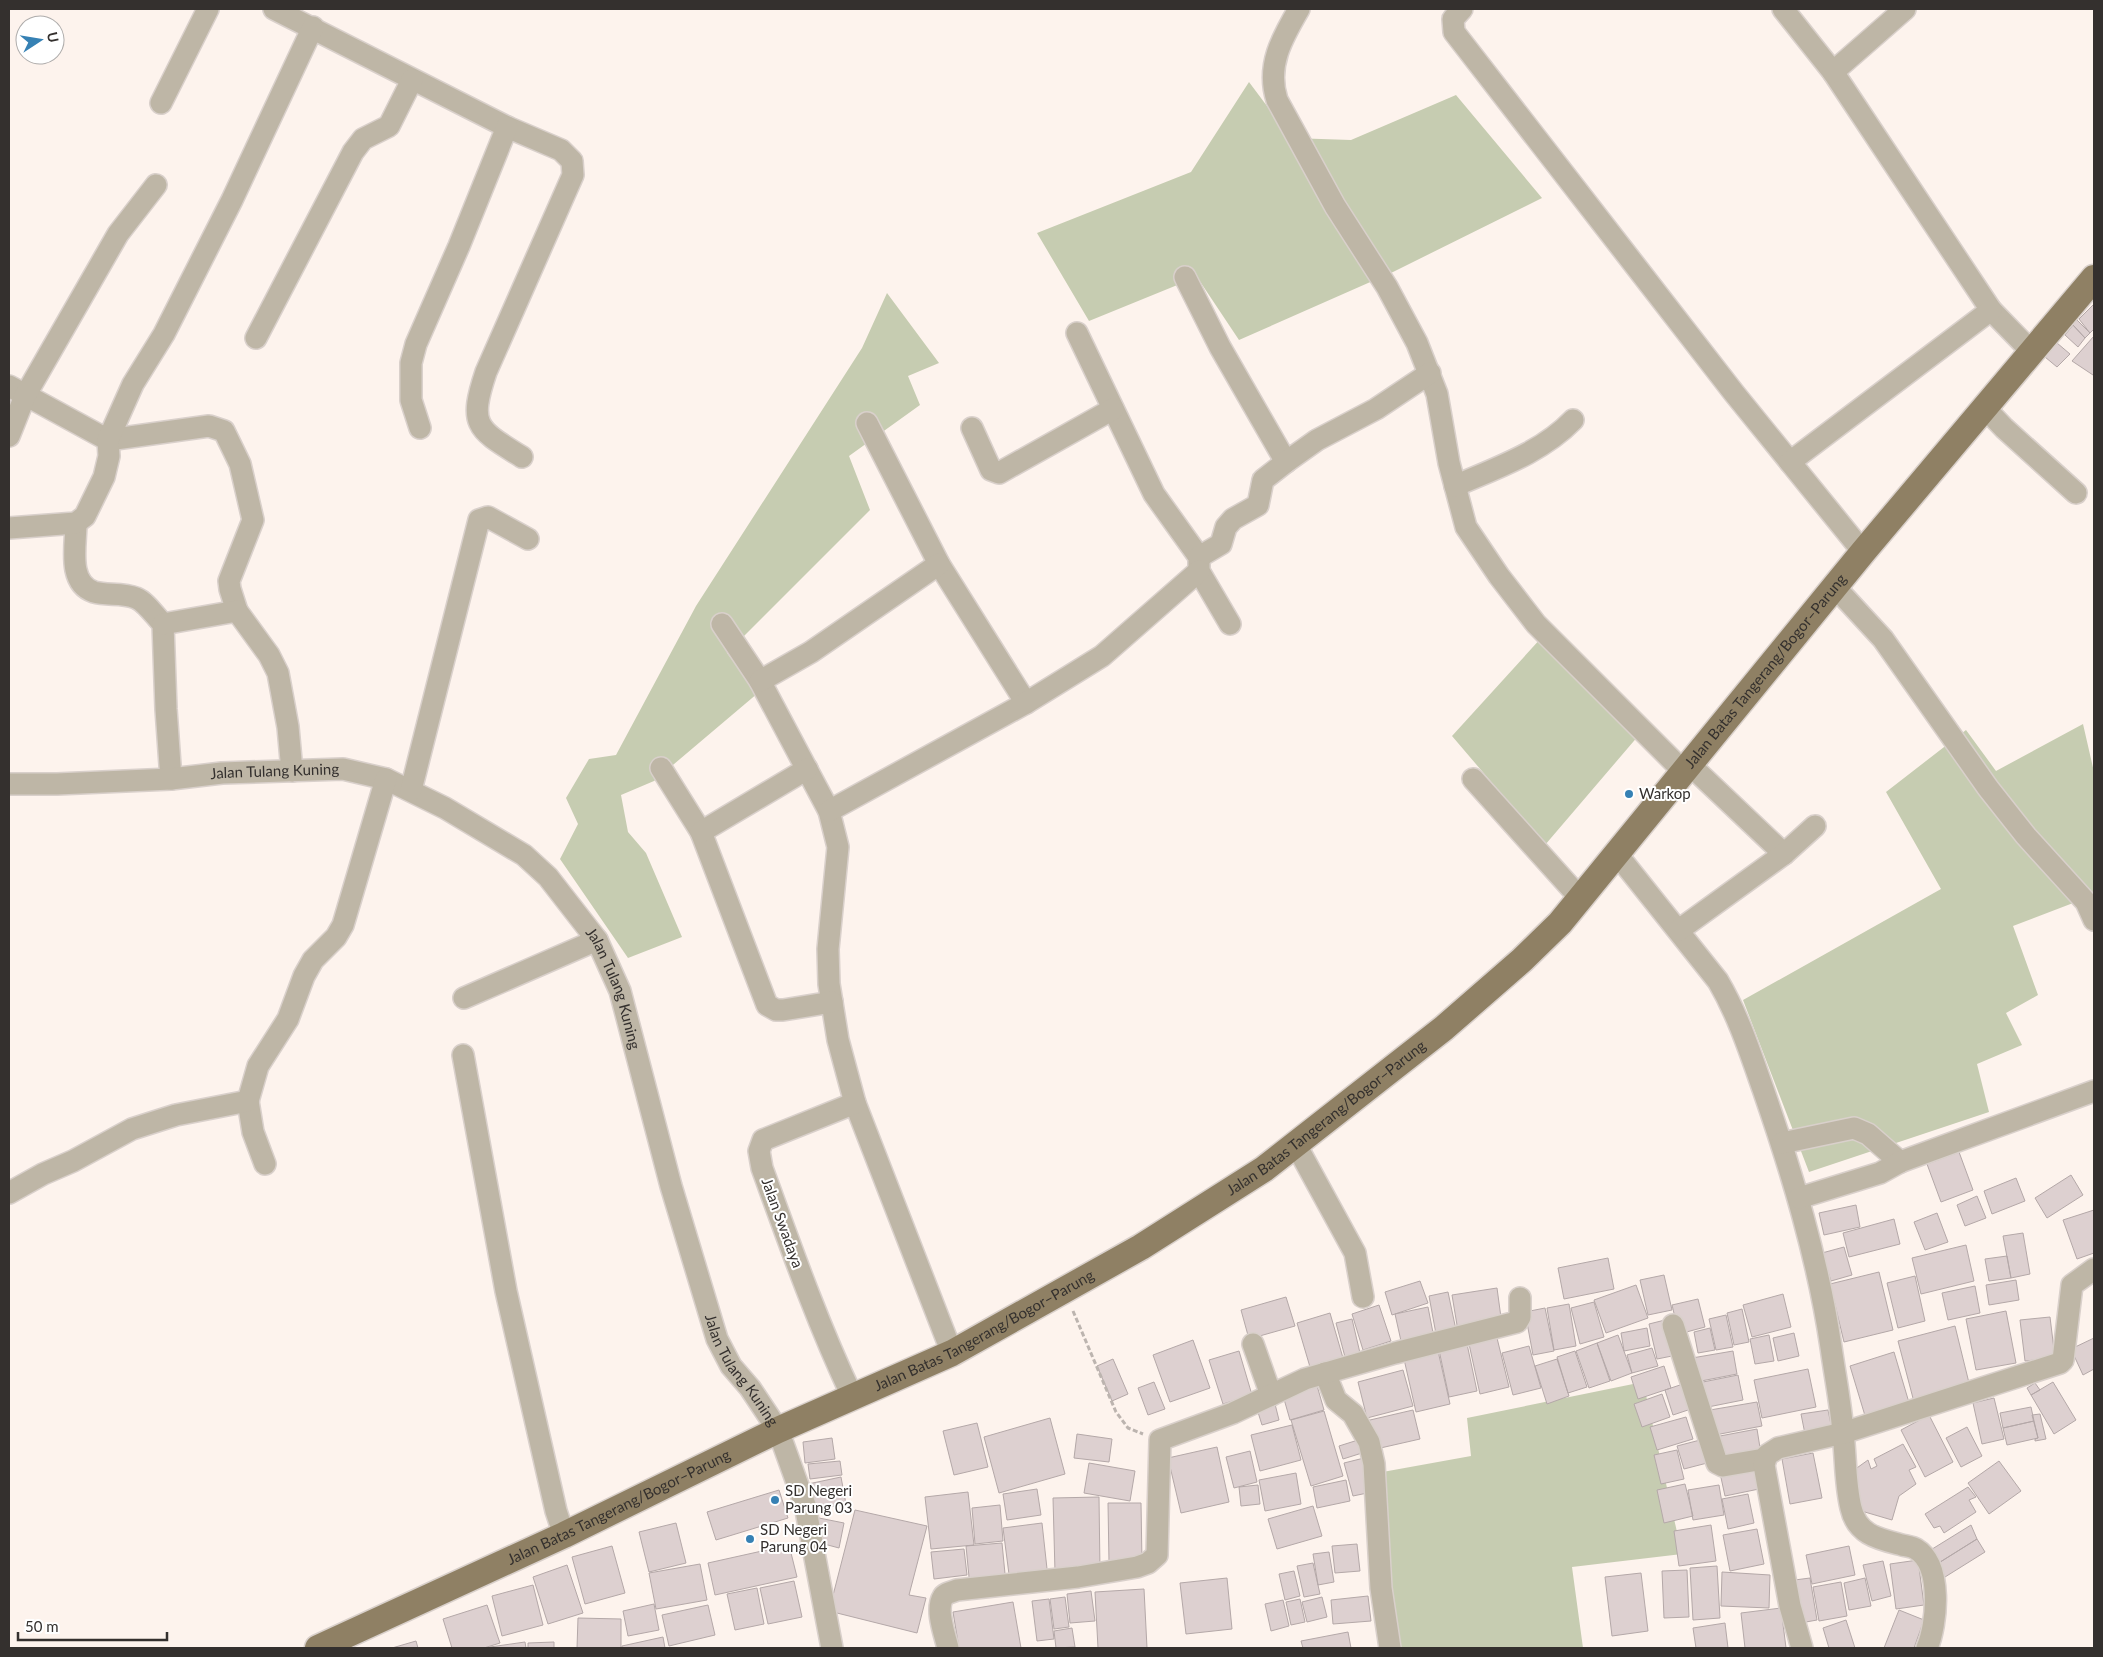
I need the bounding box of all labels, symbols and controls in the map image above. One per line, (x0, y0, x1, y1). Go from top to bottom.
north arrow (15, 15, 65, 65)
text: U (44, 30, 63, 44)
street label: Jalan Batas Tangerang/Bogor–Parung (1680, 570, 1850, 771)
street label: Jalan Tulang Kuning (209, 759, 339, 782)
place label: Warkop (1639, 784, 1691, 802)
marker: Warkop (1623, 788, 1635, 800)
street label: Jalan Tulang Kuning (583, 923, 645, 1051)
street label: Jalan Batas Tangerang/Bogor–Parung (1223, 1036, 1429, 1199)
street label: Jalan Swadaya (758, 1175, 808, 1270)
street label: Jalan Batas Tangerang/Bogor–Parung (871, 1265, 1097, 1394)
street label: Jalan Tulang Kuning (702, 1312, 783, 1429)
street label: Jalan Batas Tangerang/Bogor–Parung (504, 1445, 733, 1568)
place label: SD Negeri Parung 03 (785, 1481, 852, 1516)
marker: SD Negeri Parung 03 (769, 1494, 781, 1506)
place label: SD Negeri Parung 04 (760, 1520, 828, 1555)
marker: SD Negeri Parung 04 (744, 1533, 756, 1545)
scale bar (18, 1610, 166, 1642)
text: 50 m (25, 1617, 59, 1635)

